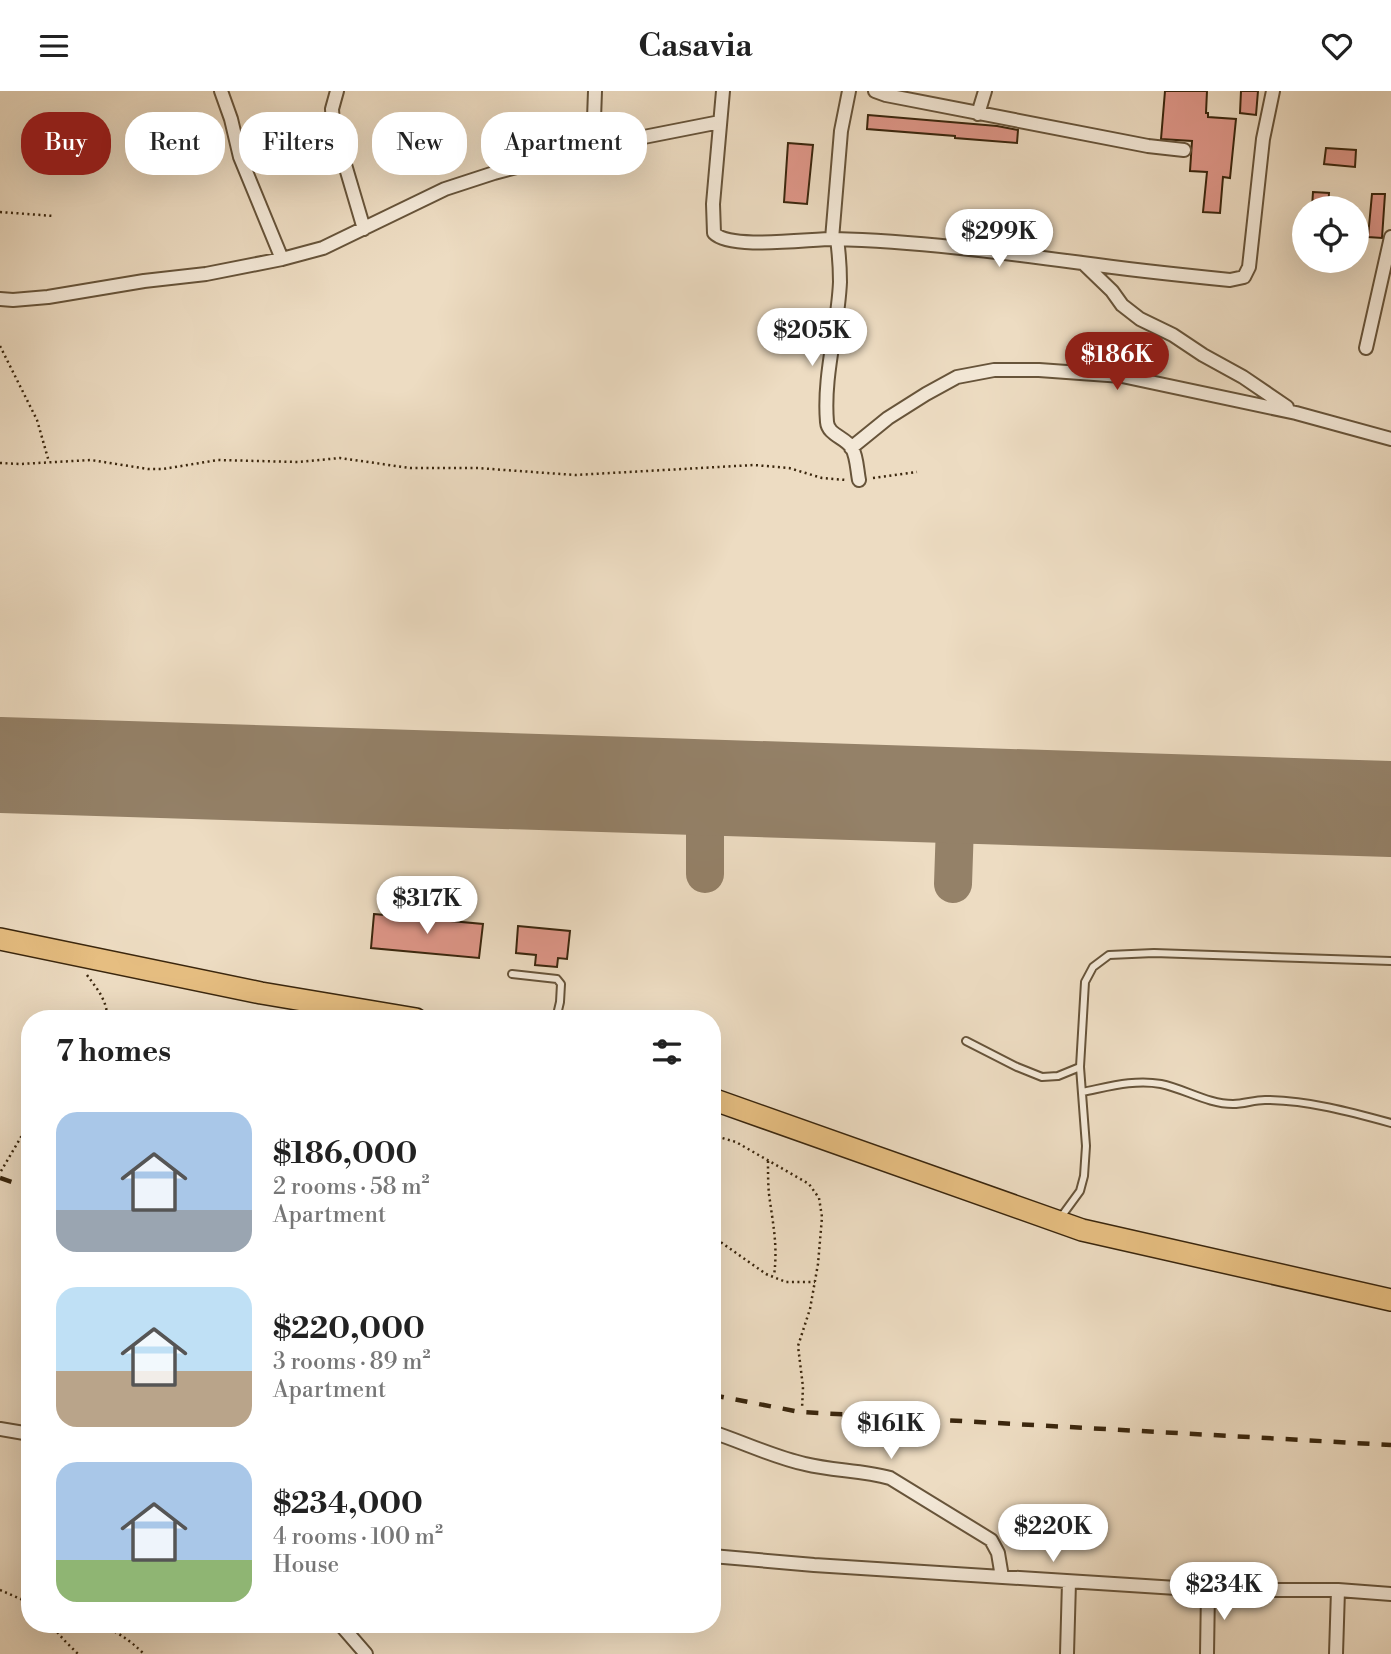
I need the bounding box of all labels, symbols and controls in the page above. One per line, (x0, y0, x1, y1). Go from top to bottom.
text: Casavia (638, 26, 753, 66)
icon: menu (35, 27, 73, 65)
icon: heart (1318, 27, 1356, 65)
chip: Buy (21, 112, 111, 175)
chip: Rent (125, 112, 225, 175)
chip: Filters (239, 112, 358, 175)
chip: New (372, 112, 467, 175)
chip: Apartment (481, 112, 647, 175)
map controls (1292, 196, 1369, 273)
button: locate (1292, 196, 1369, 273)
pin: $299K (950, 209, 1048, 269)
text: $299K (961, 218, 1037, 246)
pin: $205K (763, 309, 861, 368)
text: $205K (773, 317, 851, 345)
pin: $186K (1068, 333, 1166, 392)
text: $186K (1081, 341, 1153, 369)
pin: $317K (378, 877, 476, 936)
text: $317K (393, 885, 461, 913)
text: 7 homes (56, 1033, 171, 1071)
icon: filters (648, 1033, 686, 1071)
text: $186,000 (273, 1135, 417, 1173)
icon: home (112, 1140, 196, 1224)
text: 2 rooms · 58 m² (273, 1173, 430, 1201)
text: Apartment (273, 1201, 386, 1229)
text: $220,000 (273, 1310, 425, 1348)
icon: home (112, 1315, 196, 1399)
text: 3 rooms · 89 m² (273, 1348, 430, 1376)
text: Apartment (273, 1376, 386, 1404)
pin: $161K (842, 1401, 940, 1461)
text: $161K (857, 1410, 925, 1438)
text: $234,000 (273, 1485, 423, 1523)
icon: home (112, 1490, 196, 1574)
pin: $220K (1004, 1505, 1102, 1564)
text: $220K (1014, 1513, 1092, 1541)
text: 4 rooms · 100 m² (273, 1523, 443, 1551)
text: House (273, 1551, 339, 1579)
pin: $234K (1175, 1563, 1273, 1622)
text: $234K (1186, 1571, 1262, 1599)

